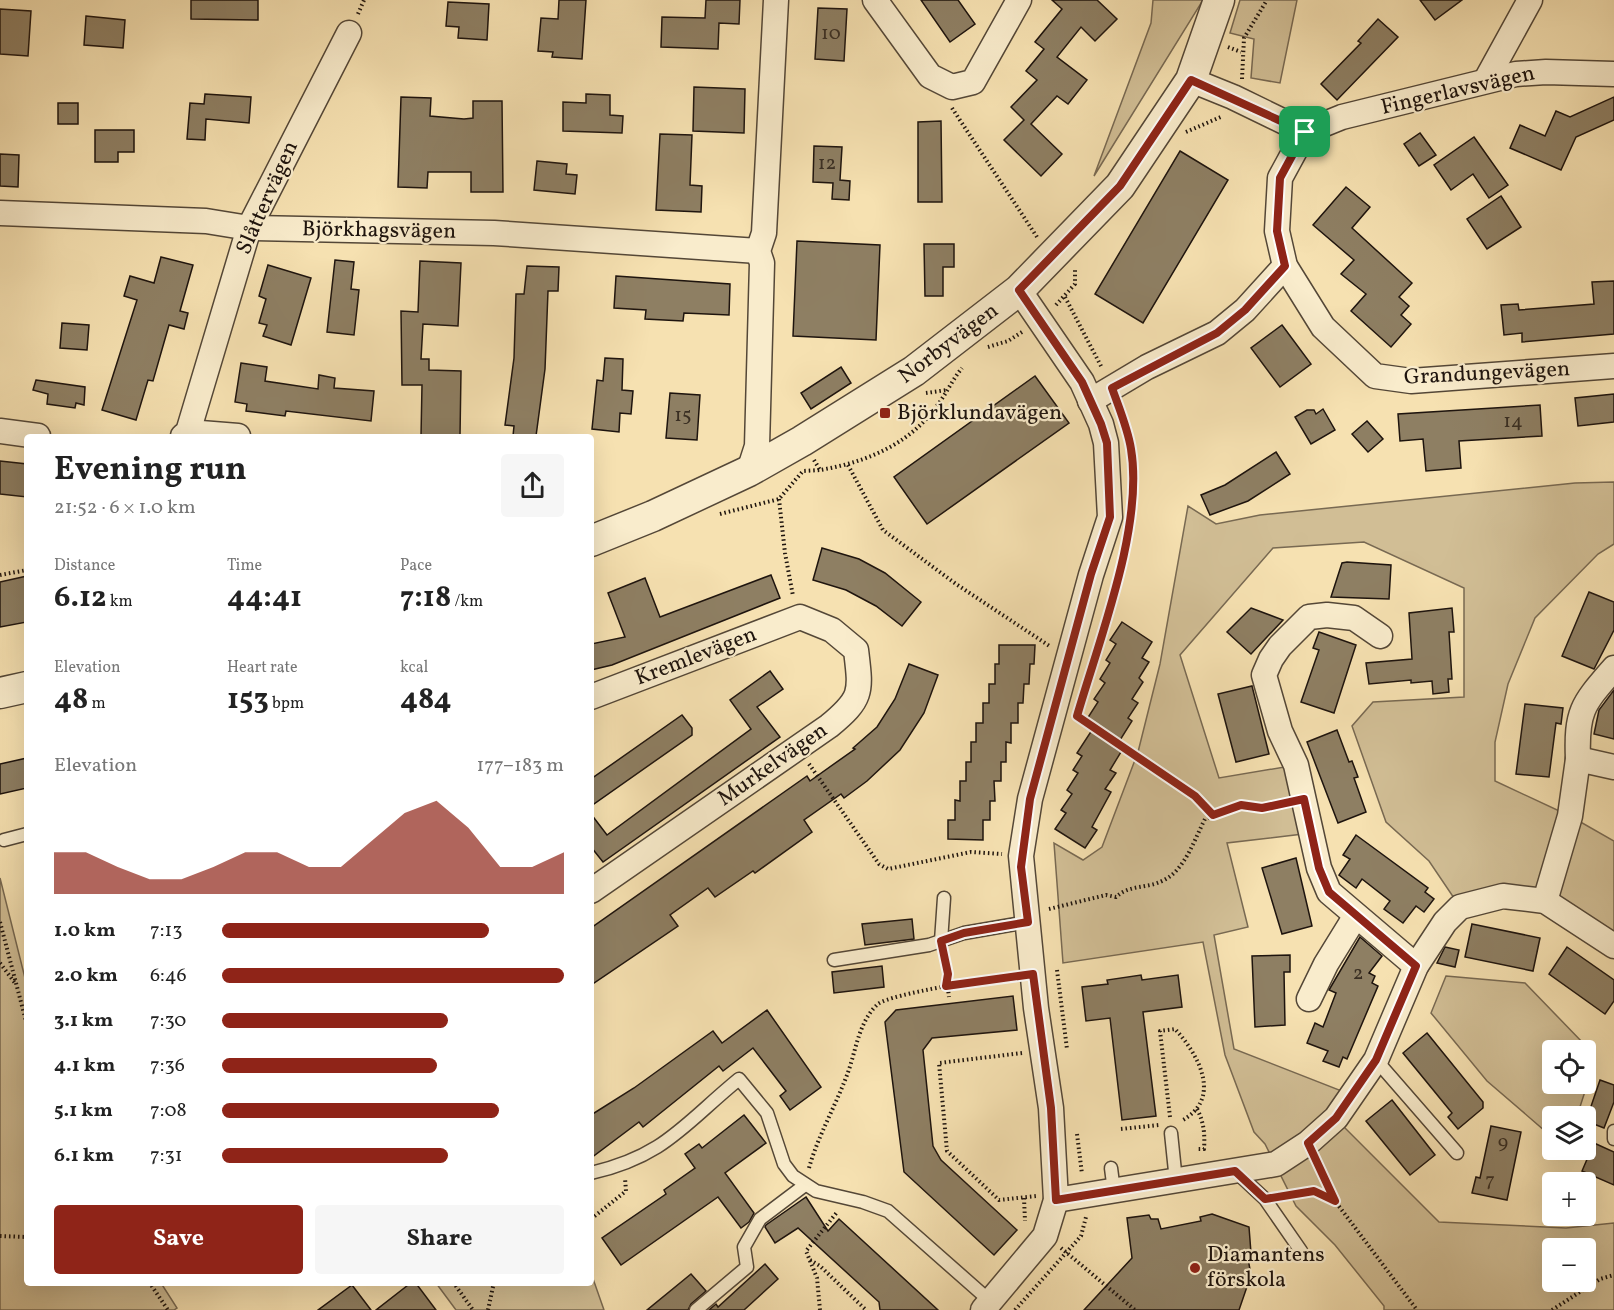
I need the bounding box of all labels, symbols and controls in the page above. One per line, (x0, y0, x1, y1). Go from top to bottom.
house number: 10 (821, 20, 841, 48)
street label: Fingerlavsvägen (1378, 58, 1538, 124)
pin (1279, 106, 1330, 157)
icon: arrive (1288, 115, 1321, 148)
street label: Slåttervägen (229, 136, 307, 260)
house number: 12 (818, 150, 836, 178)
street label: Björkhagsvägen (301, 214, 457, 248)
street label: Norbyvägen (892, 296, 1006, 392)
street label: Grandungevägen (1403, 354, 1571, 394)
place label: Björklundavägen (897, 398, 1062, 429)
house number: 15 (674, 402, 692, 430)
marker: Björklundavägen (878, 406, 892, 420)
house number: 14 (1503, 408, 1523, 436)
text: Evening run (54, 448, 247, 494)
button: share (501, 454, 564, 517)
text: 21:52 · 6 × 1.0 km (54, 494, 196, 522)
text: Distance (54, 555, 115, 577)
text: Time (227, 555, 262, 577)
text: Pace (400, 555, 432, 577)
text: 6.12 (54, 577, 107, 619)
text: 44:41 (227, 577, 302, 619)
text: 7:18 (400, 577, 451, 619)
text: km (107, 591, 133, 613)
text: /km (451, 591, 483, 613)
street label: Kremlevägen (631, 620, 761, 694)
text: Elevation (54, 657, 121, 679)
text: Heart rate (227, 657, 298, 679)
text: kcal (400, 657, 428, 679)
text: 48 (54, 679, 88, 721)
text: 153 (227, 679, 269, 721)
text: 484 (400, 679, 452, 721)
text: m (88, 693, 106, 715)
text: bpm (269, 693, 304, 715)
street label: Murkelvägen (712, 716, 834, 814)
text: Elevation (54, 752, 137, 780)
text: 177–183 m (476, 752, 564, 780)
text: 1.0 km (54, 917, 116, 945)
text: 7:13 (150, 917, 182, 945)
house number: 2 (1353, 960, 1363, 988)
text: 2.0 km (54, 962, 118, 990)
text: 6:46 (150, 962, 187, 990)
text: 3.1 km (54, 1007, 113, 1035)
text: 7:30 (150, 1007, 186, 1035)
map controls (1542, 1040, 1596, 1292)
button: locate (1542, 1040, 1596, 1094)
text: 4.1 km (54, 1052, 115, 1080)
text: 7:36 (150, 1052, 185, 1080)
text: 5.1 km (54, 1097, 113, 1125)
text: 7:08 (150, 1097, 187, 1125)
button: layers (1542, 1106, 1596, 1160)
house number: 9 (1498, 1129, 1508, 1157)
text: 6.1 km (54, 1142, 114, 1170)
text: 7:31 (150, 1142, 182, 1170)
house number: 7 (1485, 1167, 1495, 1195)
button: + (1542, 1172, 1596, 1226)
button: Save (54, 1205, 303, 1274)
button: Share (315, 1205, 564, 1274)
button: − (1542, 1238, 1596, 1292)
place label: Diamantens förskola (1207, 1240, 1325, 1296)
marker: Diamantens förskola (1188, 1261, 1202, 1275)

